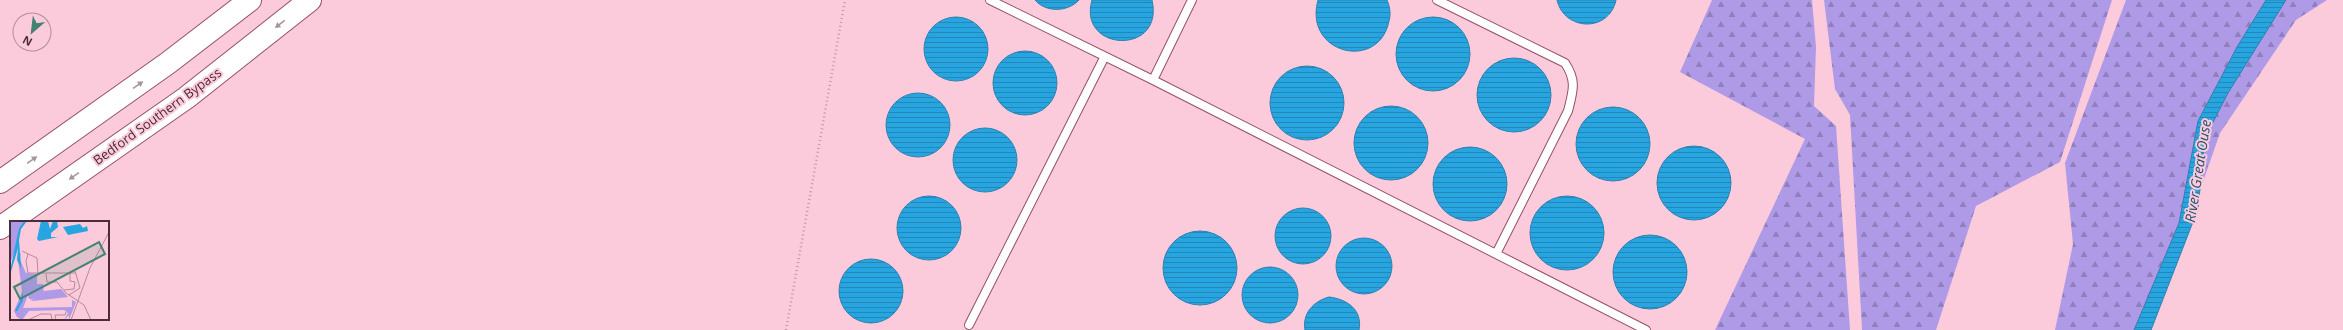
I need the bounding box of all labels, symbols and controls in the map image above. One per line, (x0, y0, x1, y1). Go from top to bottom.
north arrow (12, 12, 52, 52)
one-way arrow (274, 20, 285, 28)
text: N (20, 33, 35, 50)
street label: Bedford Southern Bypass (89, 63, 225, 169)
one-way arrow (133, 81, 143, 89)
water label: River Great Ouse (2180, 118, 2215, 224)
one-way arrow (27, 156, 37, 164)
one-way arrow (69, 172, 79, 180)
inset map (10, 221, 109, 320)

